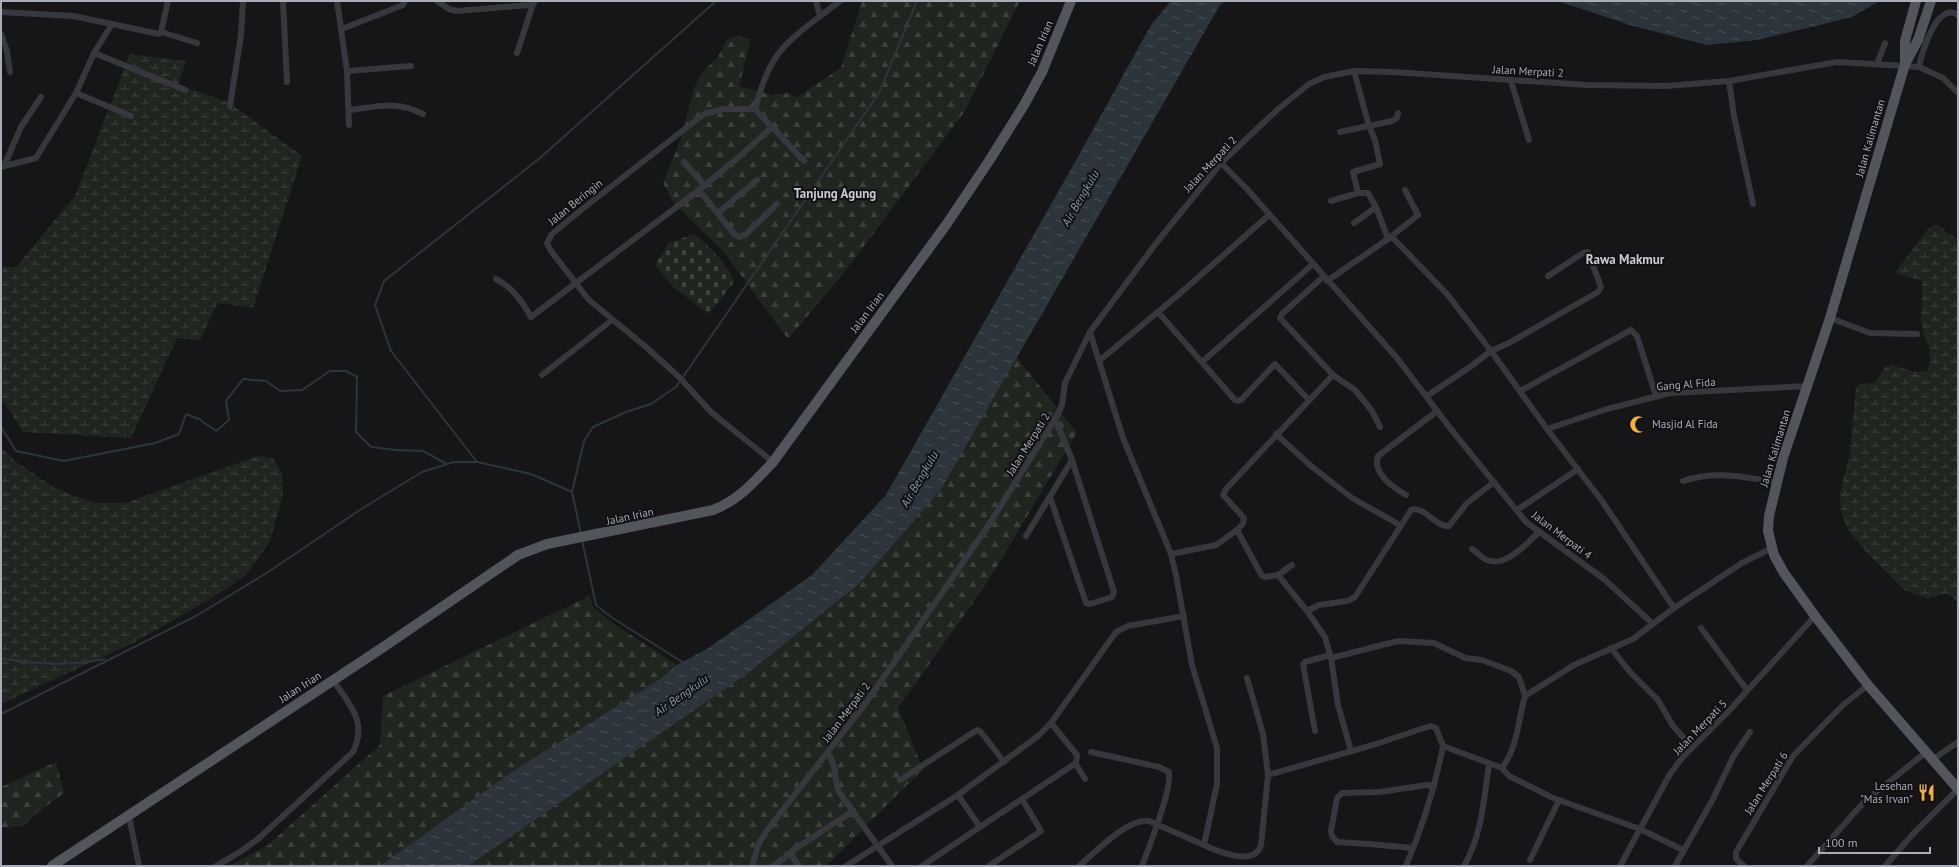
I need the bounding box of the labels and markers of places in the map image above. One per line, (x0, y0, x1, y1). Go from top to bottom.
mosque icon: Masjid Al Fida (1629, 414, 1649, 434)
place label: Masjid Al Fida (1652, 417, 1718, 431)
place label: Lesehan "Mas Irvan" (1860, 779, 1913, 806)
restaurant icon: Lesehan "Mas Irvan" (1916, 782, 1936, 802)

